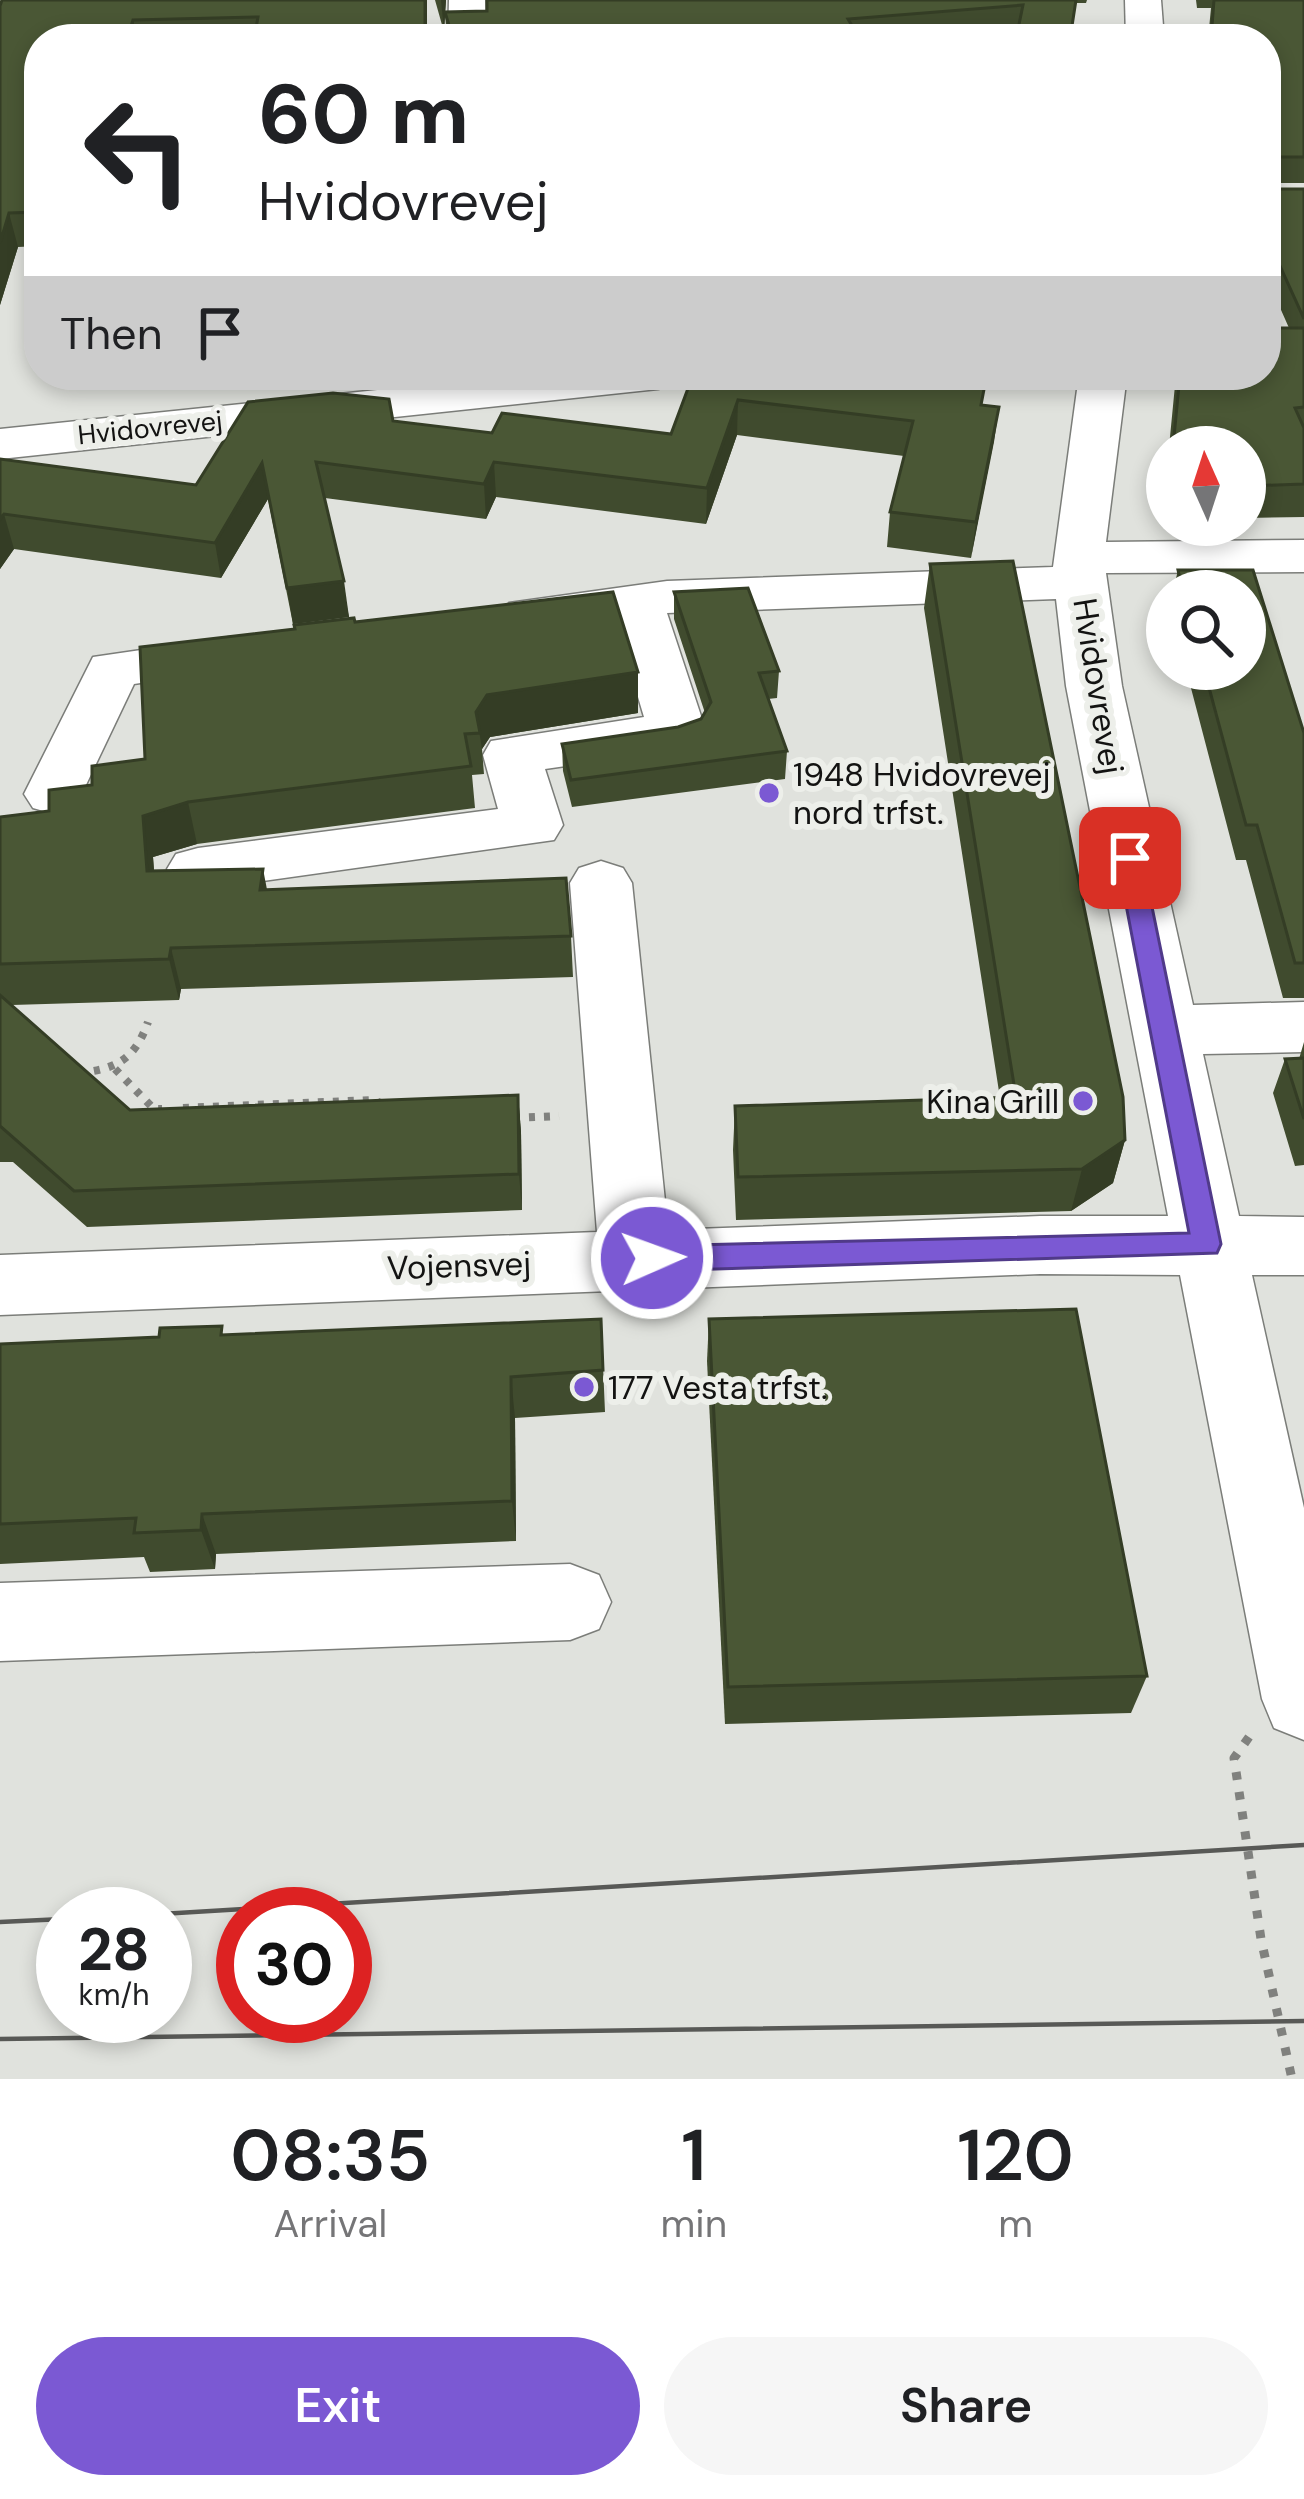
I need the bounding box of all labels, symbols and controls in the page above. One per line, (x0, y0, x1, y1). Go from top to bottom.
text: 60 m (258, 60, 469, 169)
icon: left (60, 72, 216, 228)
text: Hvidovrevej (258, 166, 549, 237)
icon: arrive (187, 300, 253, 366)
text: Then (60, 304, 163, 363)
street label: Hvidovrevej (76, 403, 224, 453)
north arrow (1146, 426, 1266, 546)
map controls (1146, 426, 1266, 690)
button: search (1146, 570, 1266, 690)
street label: Hvidovrevej (1063, 595, 1134, 777)
place label: 1948 Hvidovrevej nord trfst. (793, 753, 1051, 834)
marker: 1948 Hvidovrevej nord trfst. (756, 780, 782, 806)
pin (1079, 807, 1181, 909)
icon: arrive (1097, 825, 1163, 891)
place label: Kina Grill (926, 1080, 1059, 1123)
marker: Kina Grill (1070, 1088, 1096, 1114)
position arrow (589, 1195, 715, 1321)
street label: Vojensvej (386, 1241, 532, 1290)
place label: 177 Vesta trfst. (608, 1366, 828, 1409)
marker: 177 Vesta trfst. (571, 1374, 597, 1400)
speed limit sign: 30 (216, 1887, 372, 2043)
text: 28 (78, 1910, 150, 1989)
text: km/h (79, 1975, 149, 2014)
text: 08:35 (230, 2109, 430, 2202)
text: 1 (681, 2109, 706, 2202)
text: 120 (957, 2109, 1074, 2202)
text: Arrival (273, 2198, 387, 2249)
text: min (661, 2198, 727, 2249)
text: m (998, 2198, 1033, 2249)
button: Exit (36, 2337, 640, 2475)
button: Share (664, 2337, 1268, 2475)

